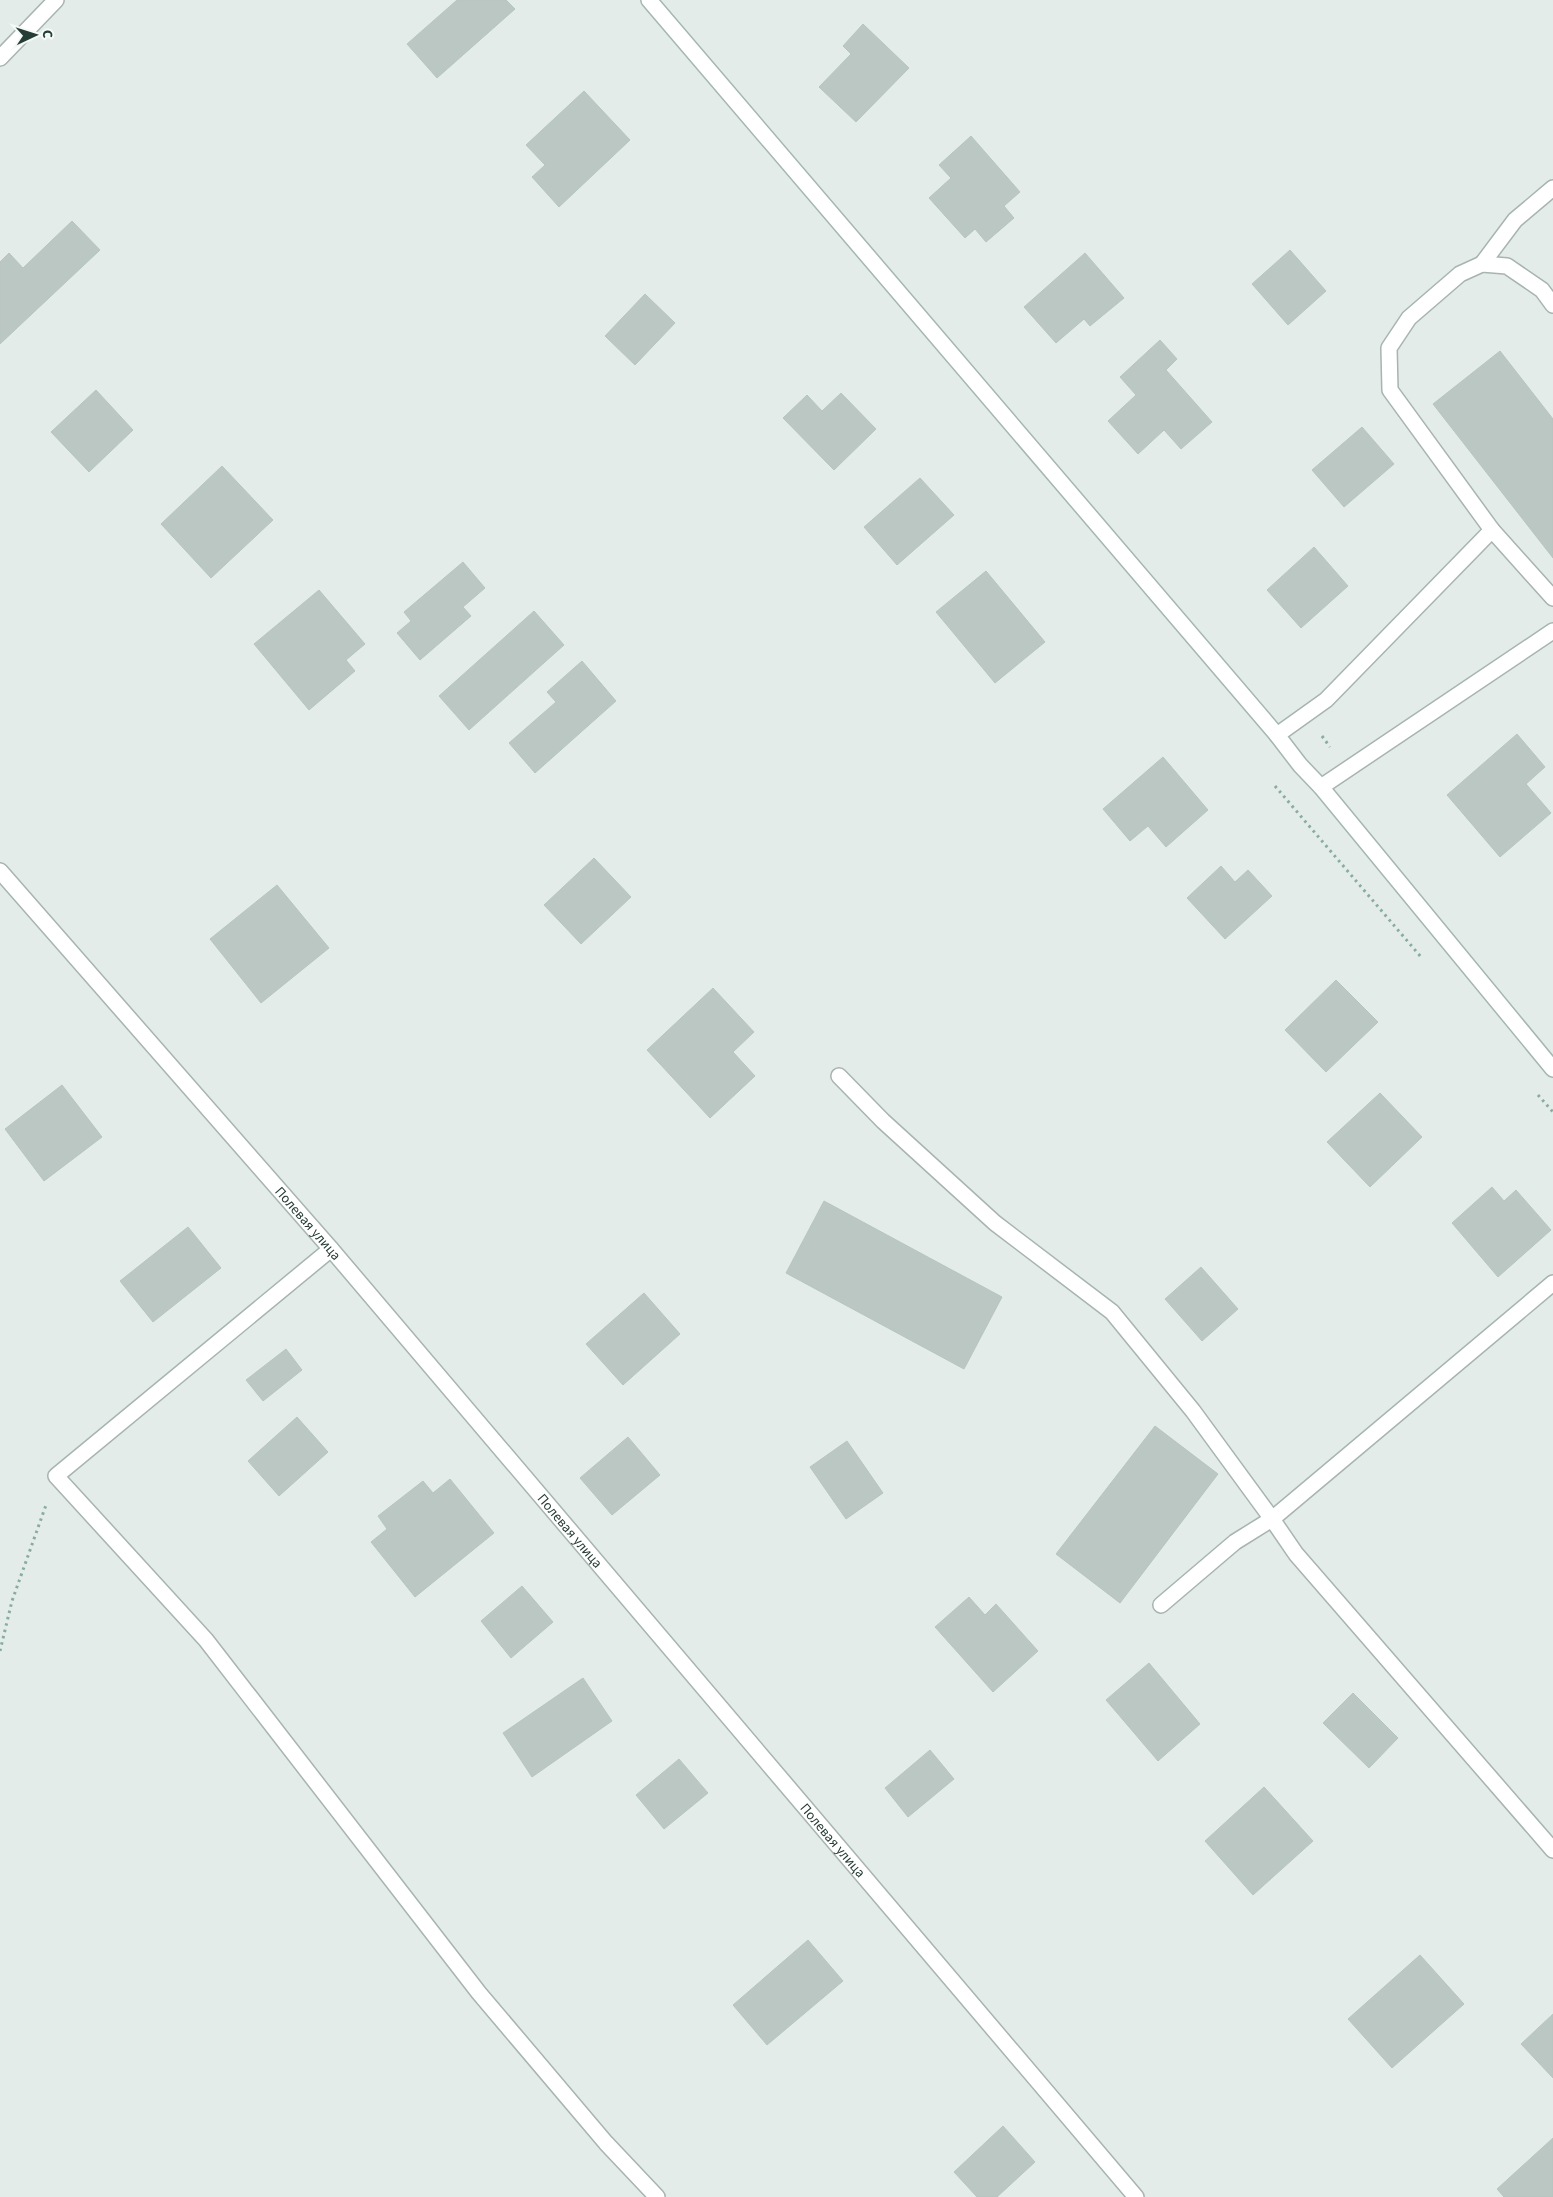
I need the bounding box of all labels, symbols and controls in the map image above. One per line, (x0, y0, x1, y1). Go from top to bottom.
north arrow (10, 10, 60, 60)
text: С (37, 29, 57, 39)
street label: Полевая улица (270, 1183, 345, 1265)
street label: Полевая улица (532, 1490, 607, 1573)
street label: Полевая улица (795, 1799, 870, 1882)

